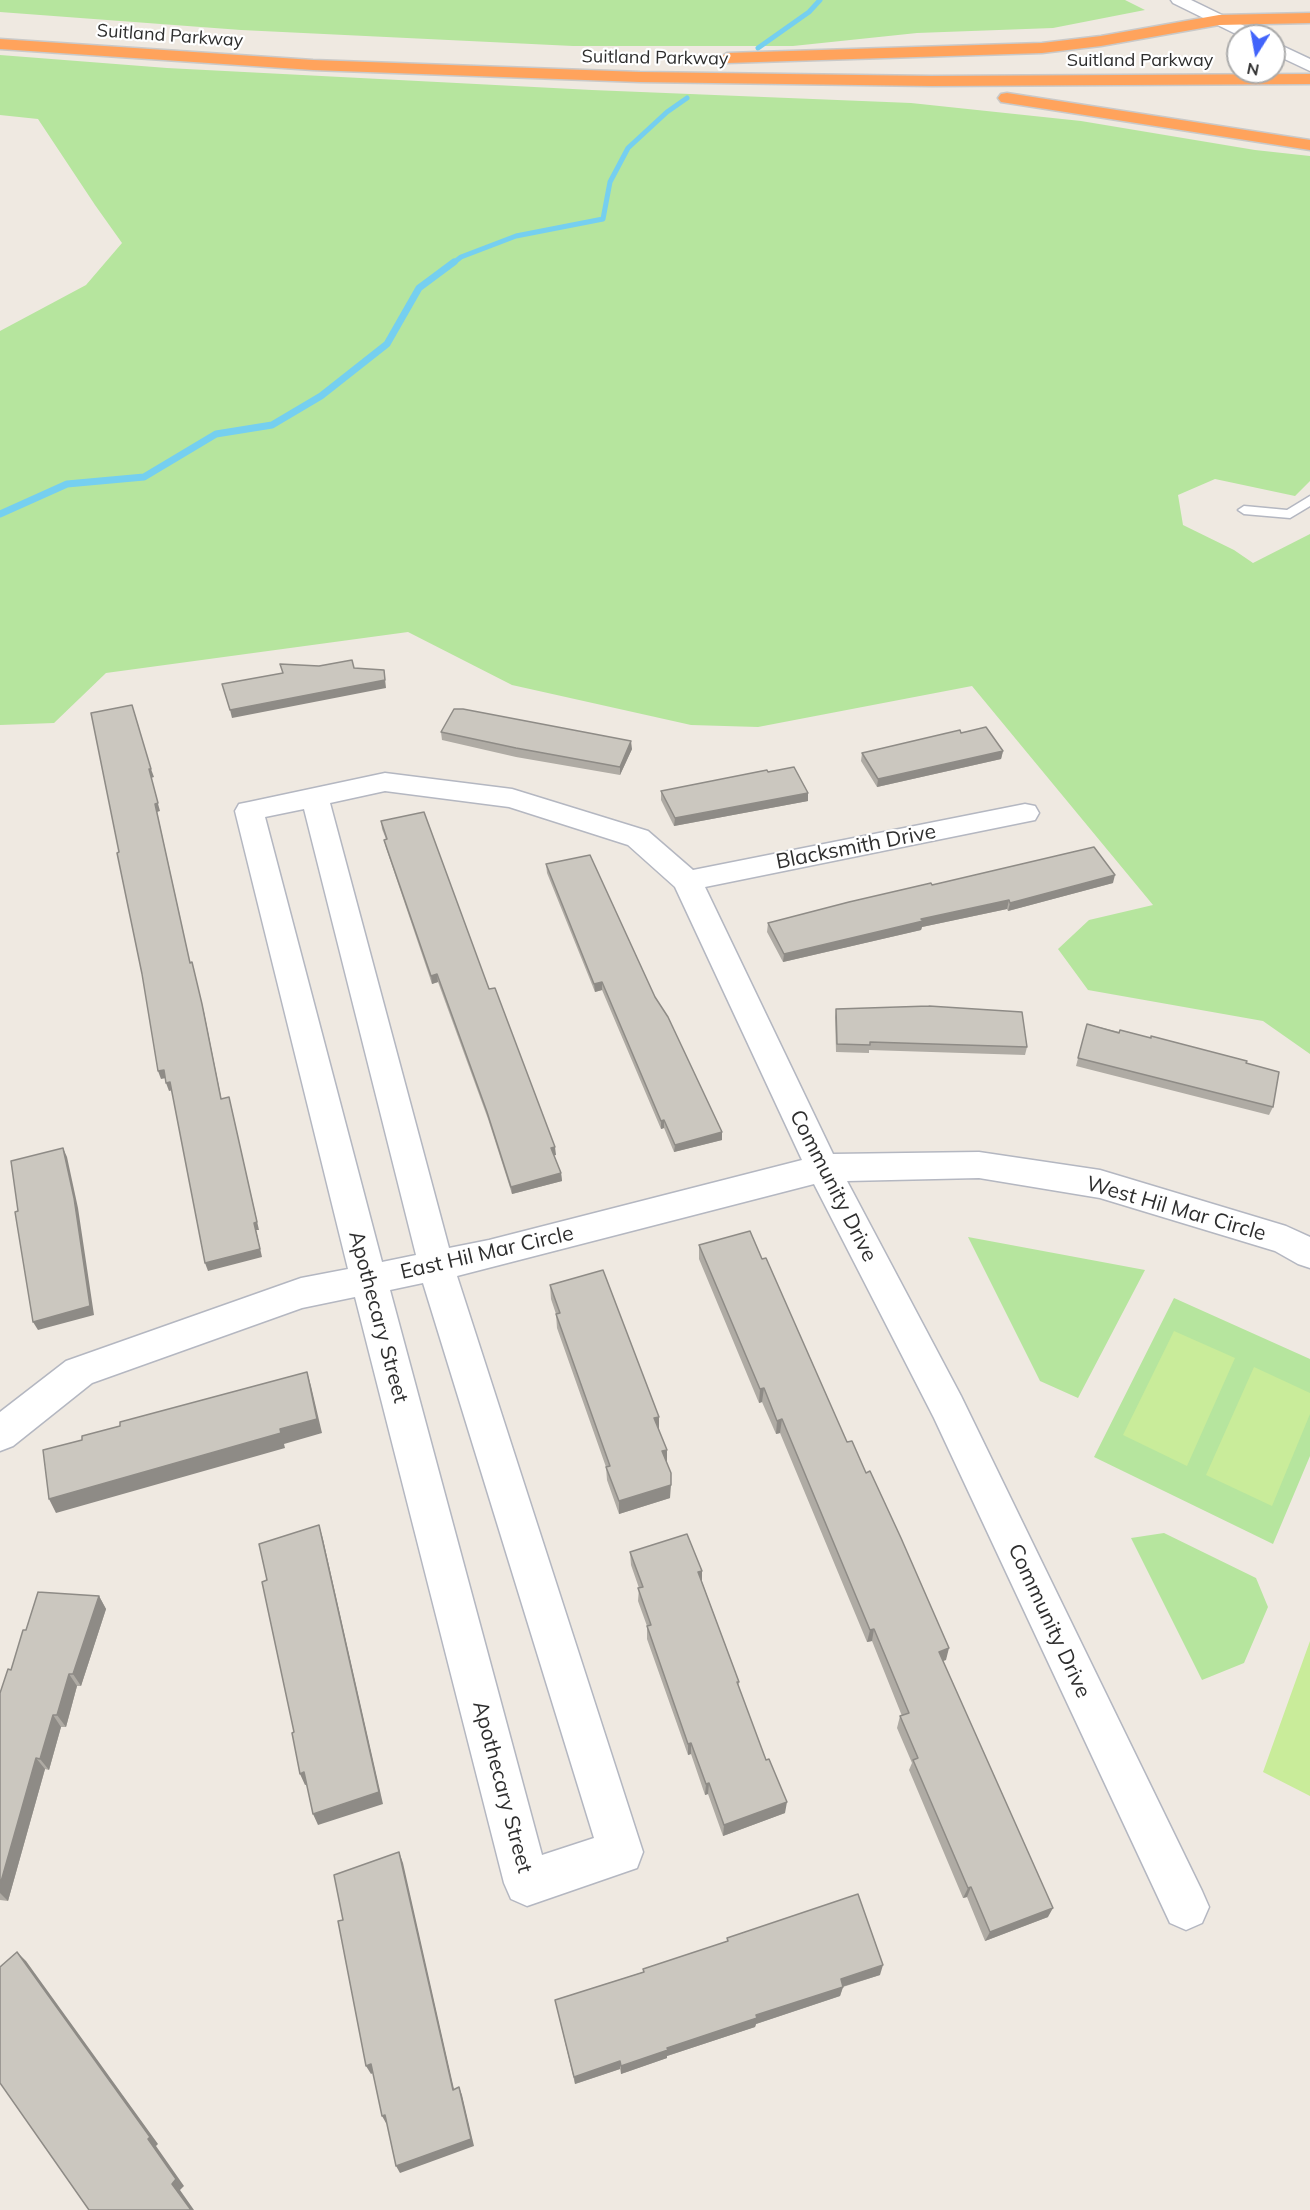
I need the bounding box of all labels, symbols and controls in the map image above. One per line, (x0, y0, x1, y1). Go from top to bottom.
street label: Suitland Parkway (96, 20, 244, 52)
north arrow (1226, 24, 1286, 84)
street label: Suitland Parkway (582, 46, 728, 70)
street label: Suitland Parkway (1067, 50, 1213, 72)
text: N (1245, 59, 1261, 81)
street label: Blacksmith Drive (774, 819, 938, 875)
street label: Community Drive (784, 1106, 882, 1266)
street label: West Hil Mar Circle (1083, 1171, 1269, 1247)
street label: East Hil Mar Circle (398, 1221, 576, 1285)
street label: Apothecary Street (343, 1228, 413, 1406)
street label: Community Drive (1002, 1540, 1096, 1702)
street label: Apothecary Street (467, 1698, 537, 1876)

